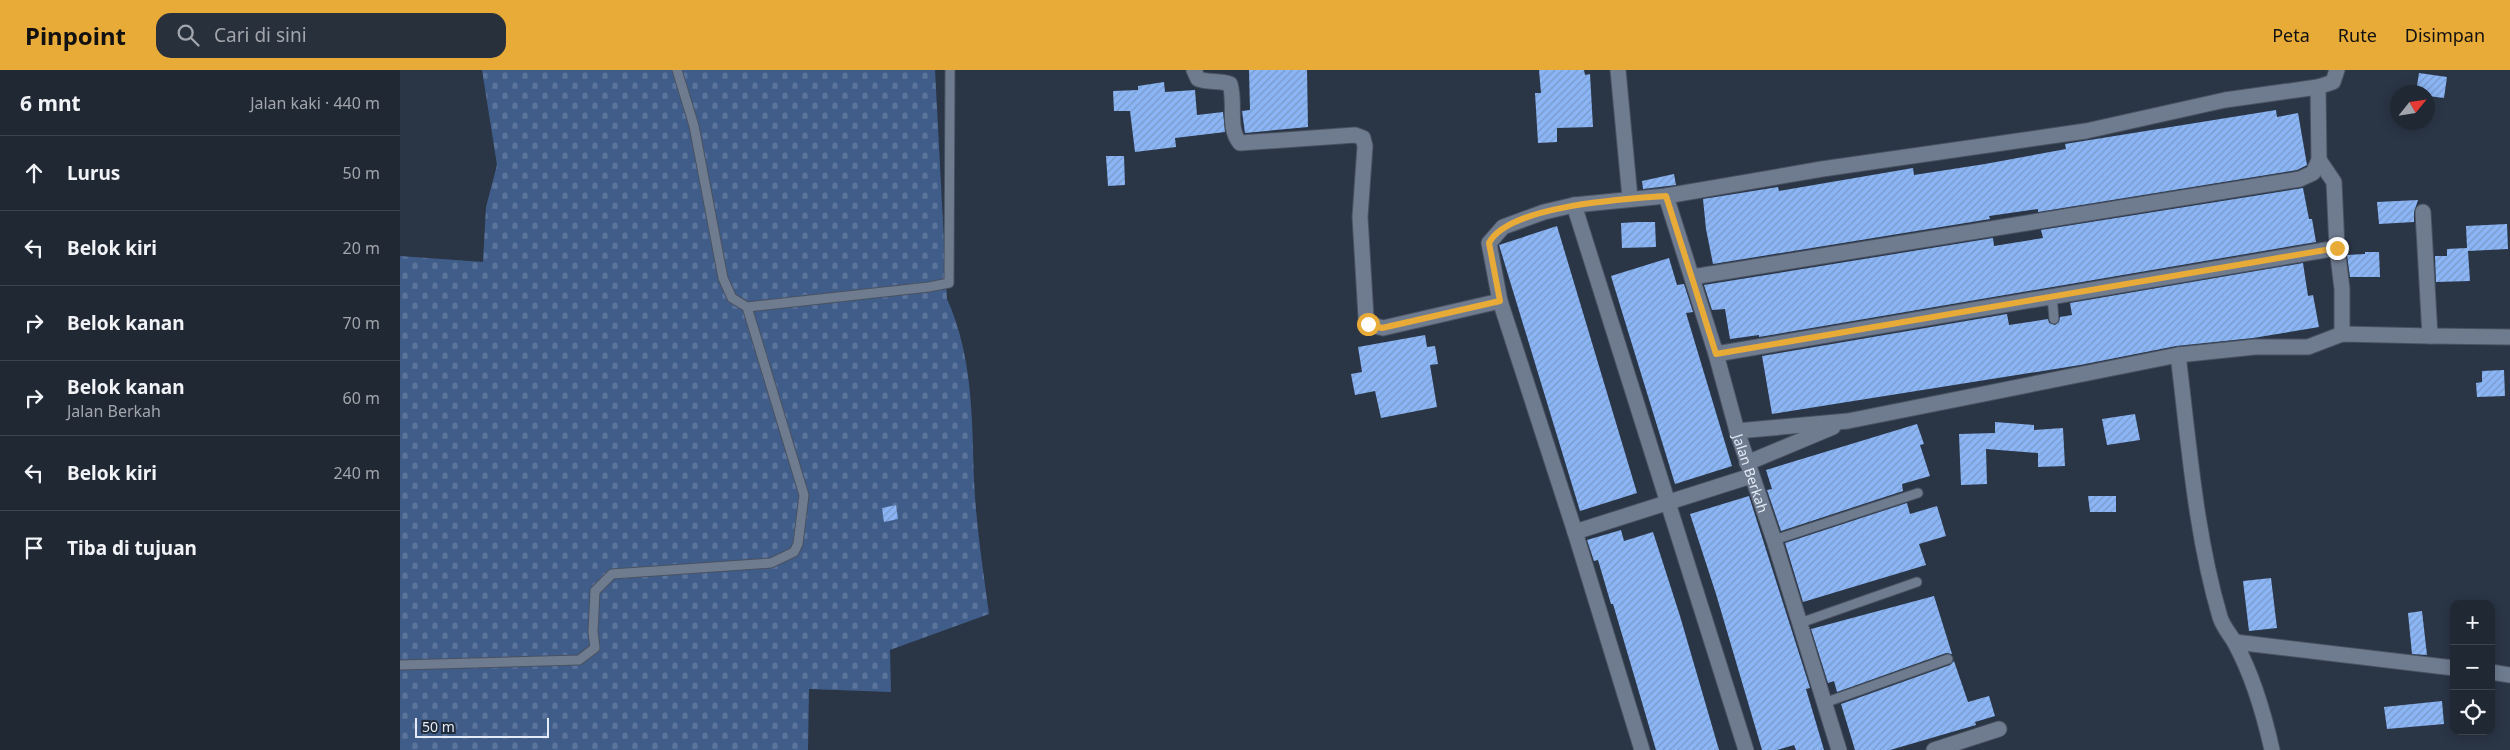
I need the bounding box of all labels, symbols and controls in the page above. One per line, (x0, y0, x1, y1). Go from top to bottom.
search box (156, 13, 506, 58)
text: Pinpoint (25, 19, 126, 52)
icon: search (174, 21, 202, 49)
text: Cari di sini (214, 22, 307, 48)
text: Peta (2272, 23, 2310, 47)
text: Rute (2338, 23, 2377, 47)
text: Disimpan (2405, 23, 2485, 47)
north arrow (2390, 85, 2435, 130)
text: 6 mnt (20, 89, 81, 117)
text: Jalan kaki · 440 m (250, 92, 380, 114)
icon: ahead (20, 159, 48, 187)
text: Lurus (67, 160, 120, 186)
text: 50 m (343, 162, 380, 184)
icon: left (20, 234, 48, 262)
text: Belok kiri (67, 235, 157, 261)
text: 20 m (343, 237, 380, 259)
route end (2326, 237, 2349, 260)
icon: right (20, 309, 48, 337)
text: Belok kanan (67, 310, 184, 336)
text: 70 m (343, 312, 380, 334)
route start (1357, 313, 1380, 336)
text: Belok kanan (67, 374, 184, 400)
icon: right (20, 384, 48, 412)
text: 60 m (343, 387, 380, 409)
text: Jalan Berkah (67, 400, 161, 422)
street label: Jalan Berkah (1728, 429, 1774, 515)
icon: left (20, 459, 48, 487)
text: Belok kiri (67, 460, 157, 486)
text: 240 m (333, 462, 380, 484)
icon: arrive (20, 534, 48, 562)
text: Tiba di tujuan (67, 535, 197, 561)
map controls (2450, 600, 2495, 735)
button: + (2450, 600, 2495, 645)
button: − (2450, 645, 2495, 690)
button: locate (2450, 690, 2495, 735)
scale bar (415, 715, 549, 738)
text: 50 m (422, 717, 455, 736)

